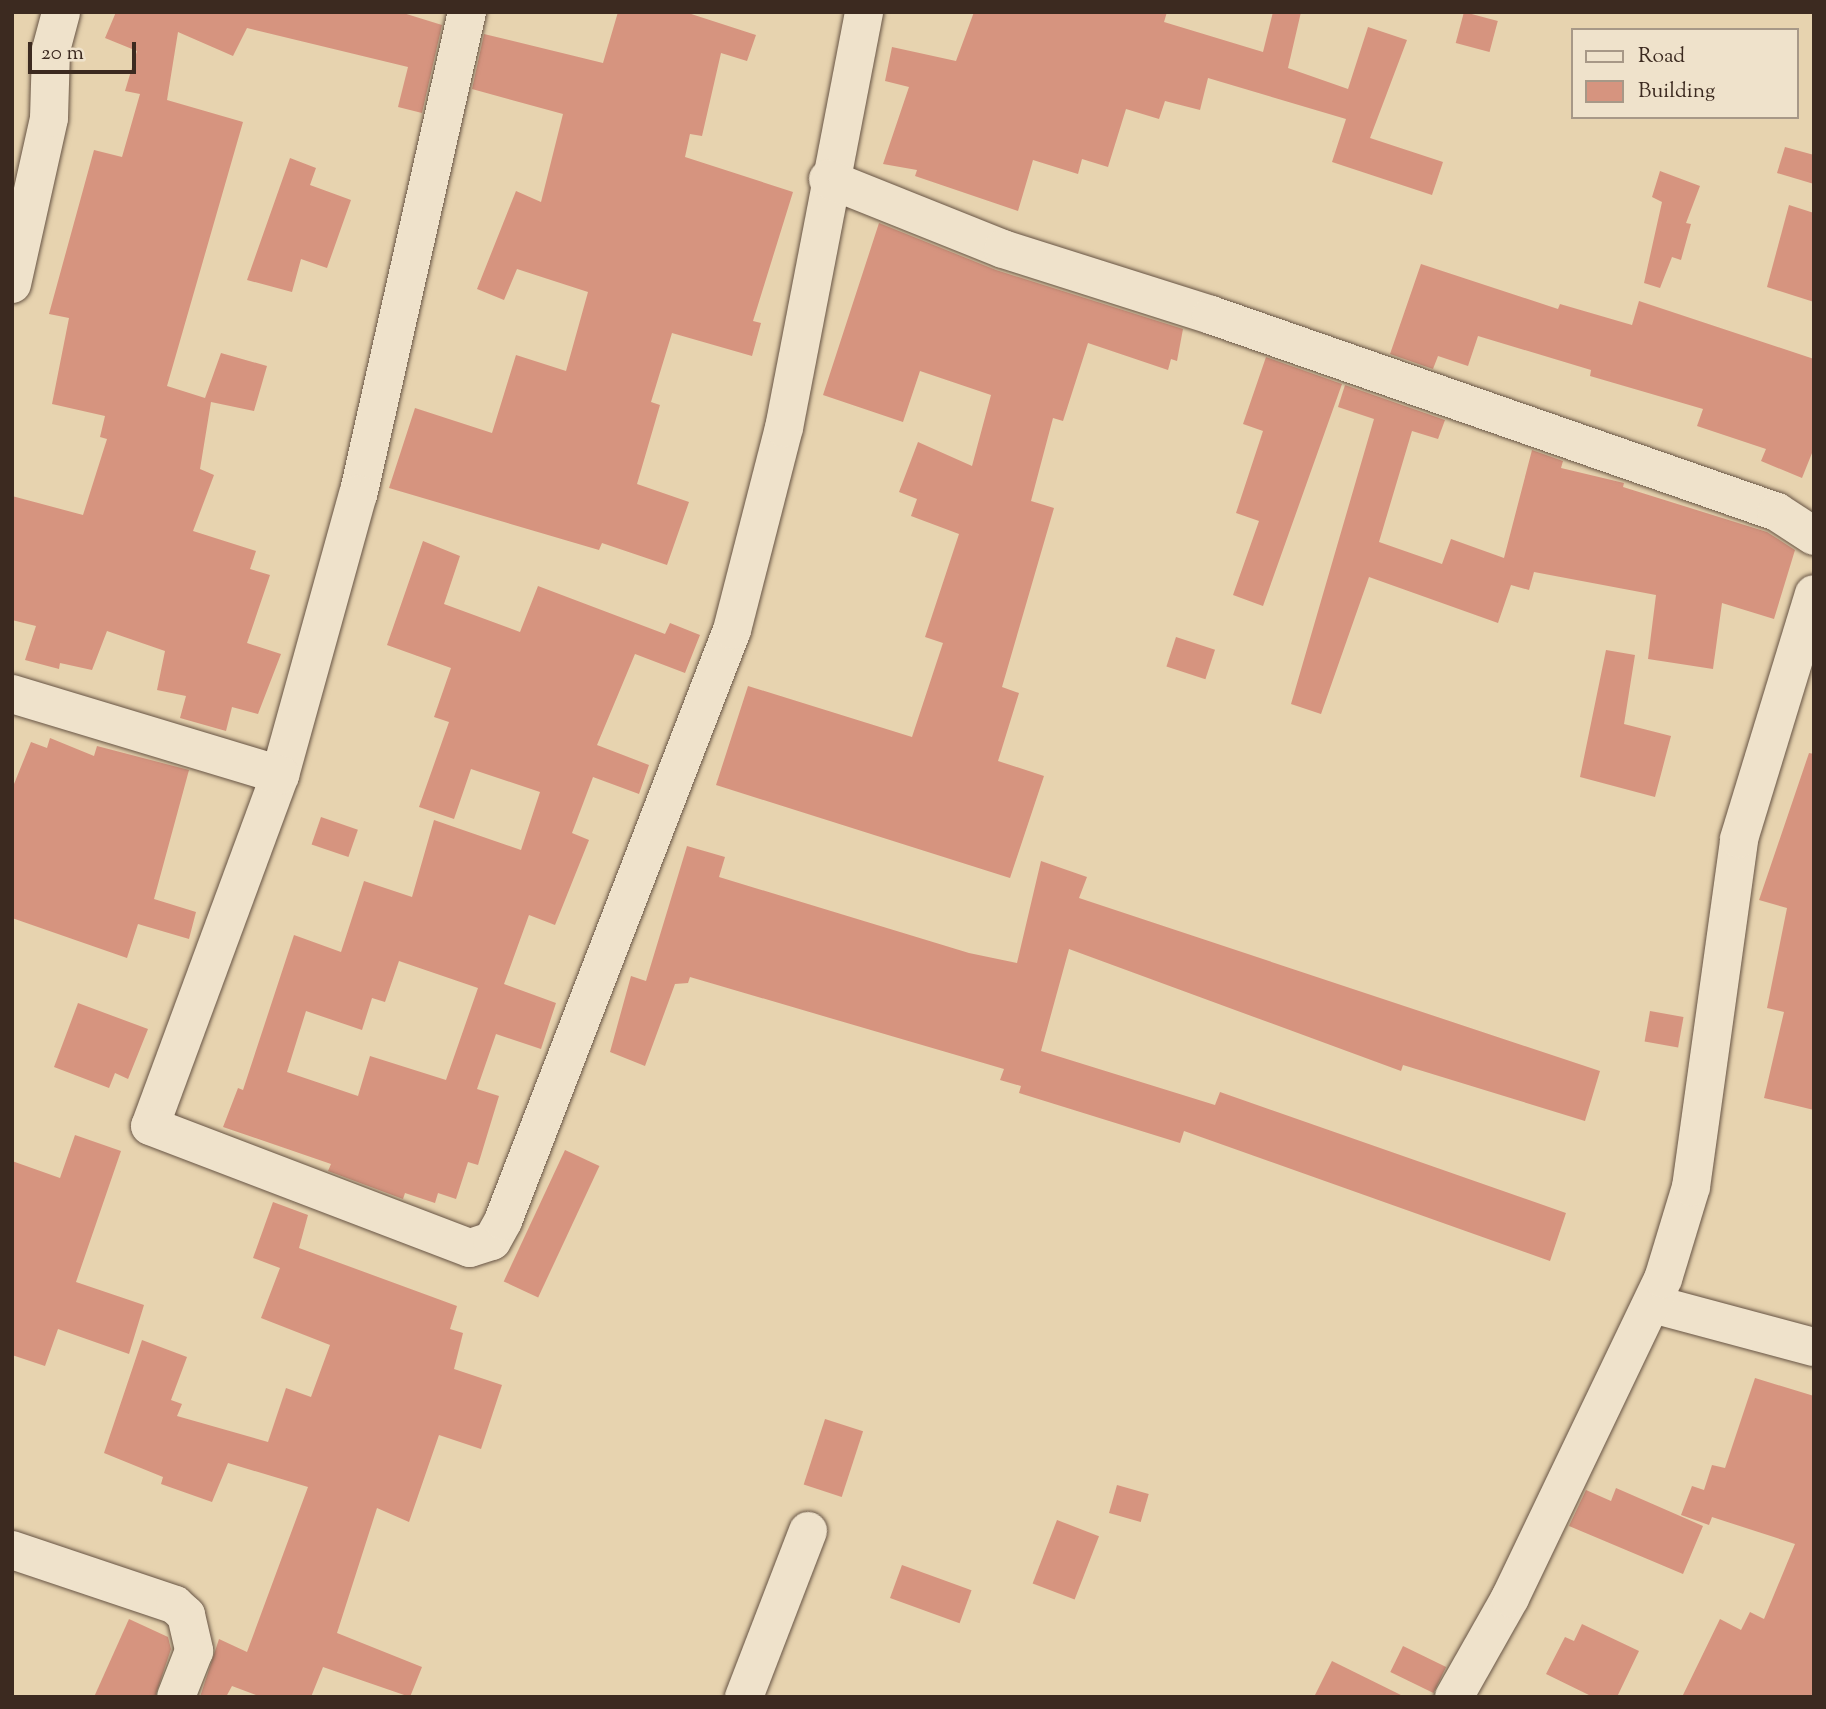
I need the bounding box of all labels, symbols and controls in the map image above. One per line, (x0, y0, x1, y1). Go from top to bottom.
scale bar (32, 28, 140, 72)
legend (1570, 28, 1798, 119)
text: 20 m (41, 39, 84, 69)
text: Road (1638, 42, 1685, 72)
text: Building (1638, 77, 1715, 107)

